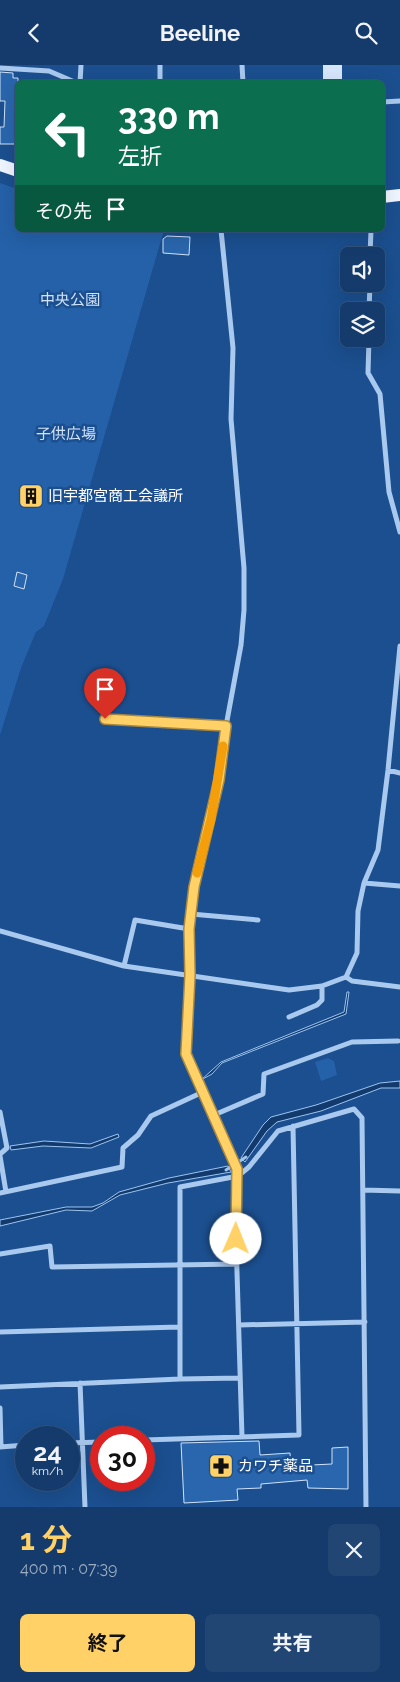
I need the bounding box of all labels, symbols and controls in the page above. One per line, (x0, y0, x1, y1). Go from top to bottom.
icon: back (20, 19, 48, 47)
icon: search (352, 19, 380, 47)
text: Beeline (160, 20, 240, 46)
text: 330 m (118, 96, 220, 137)
icon: left (35, 100, 100, 165)
text: 左折 (118, 143, 162, 169)
icon: arrive (102, 195, 130, 223)
text: その先 (35, 200, 92, 222)
map controls (340, 247, 385, 347)
button: sound (340, 247, 385, 292)
park label: 中央公園 (40, 291, 100, 309)
button: layers (340, 302, 385, 347)
park label: 子供広場 (36, 425, 96, 443)
building icon: 旧宇都宮商工会議所 (18, 483, 44, 509)
place label: 旧宇都宮商工会議所 (48, 487, 183, 505)
pin (84, 668, 126, 719)
icon: arrive (91, 675, 119, 703)
position arrow (209, 1212, 261, 1264)
speed limit sign: 30 (90, 1426, 155, 1491)
text: 24 (33, 1437, 62, 1467)
pharmacy icon: カワチ薬品 (208, 1453, 234, 1479)
place label: カワチ薬品 (238, 1457, 313, 1475)
text: km/h (32, 1464, 63, 1478)
text: 1 分 (20, 1522, 72, 1557)
button: close (328, 1524, 380, 1576)
text: 400 m · 07:39 (20, 1559, 117, 1578)
button: 終了 (20, 1614, 195, 1672)
button: 共有 (205, 1614, 380, 1672)

